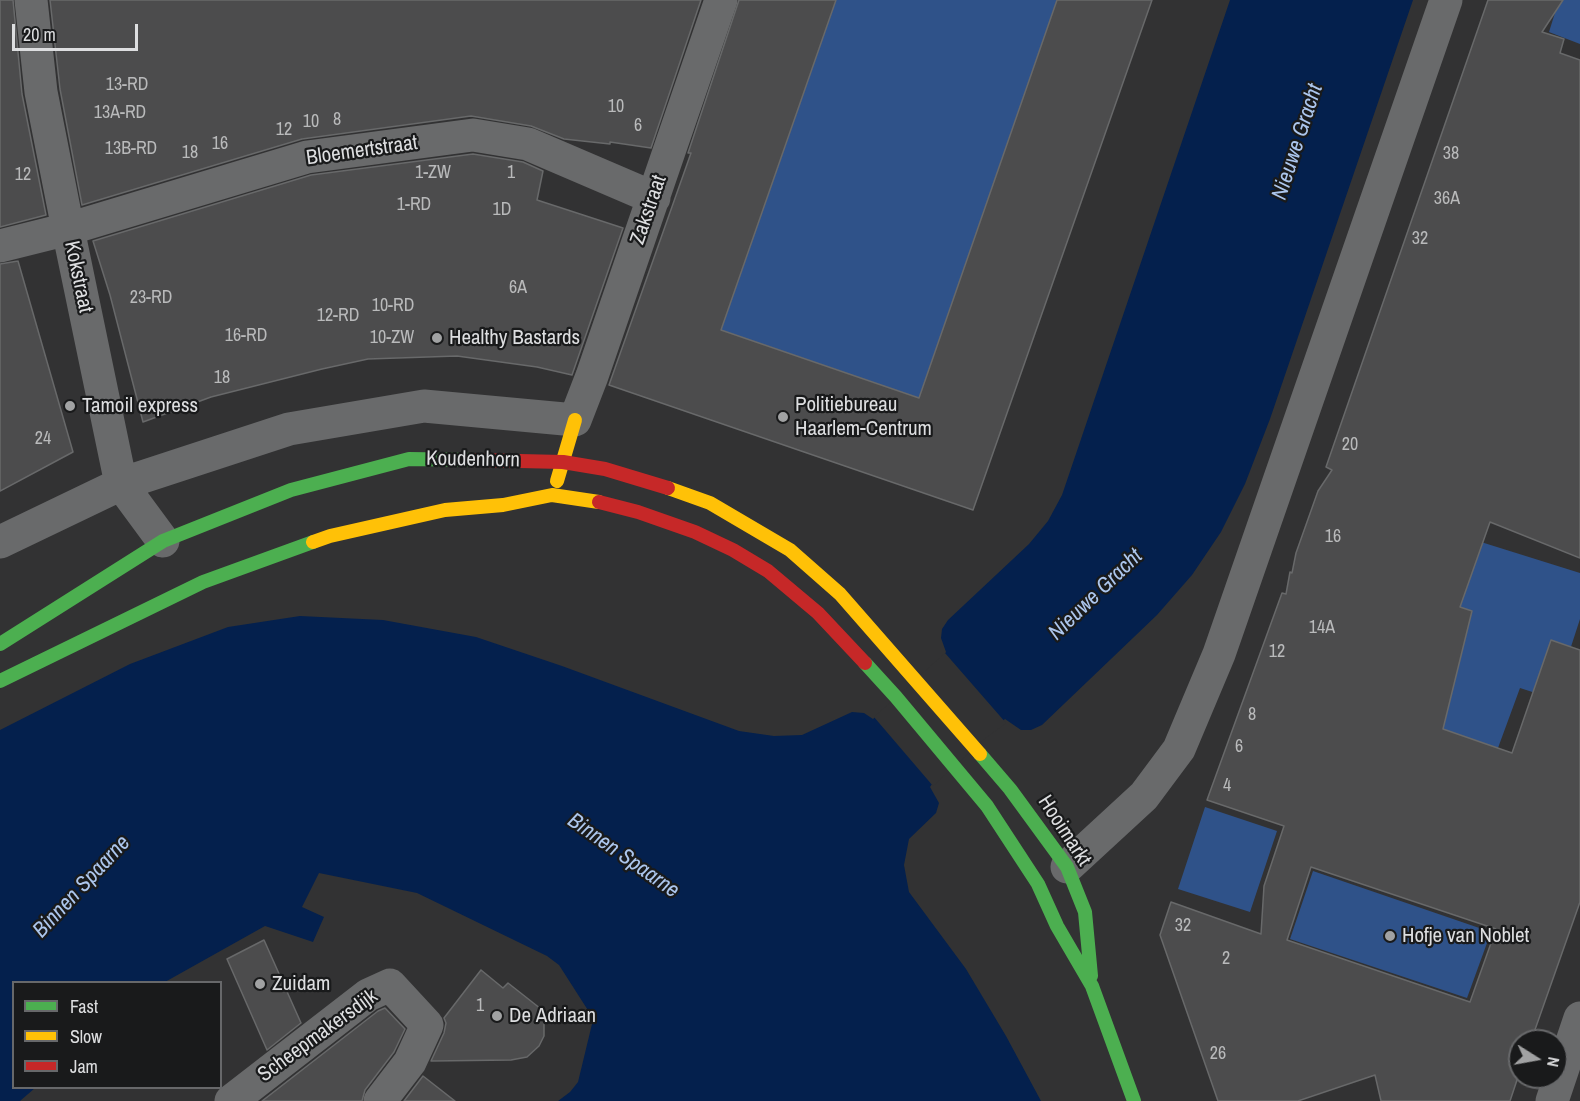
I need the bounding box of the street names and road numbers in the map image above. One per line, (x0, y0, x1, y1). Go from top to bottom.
street label: Bloemertstraat (305, 131, 419, 171)
street label: Zakstraat (625, 172, 673, 248)
street label: Kokstraat (58, 239, 98, 315)
street label: Koudenhorn (426, 447, 520, 473)
street label: Hooimarkt (1032, 791, 1096, 871)
street label: Scheepmakersdijk (253, 984, 383, 1088)

